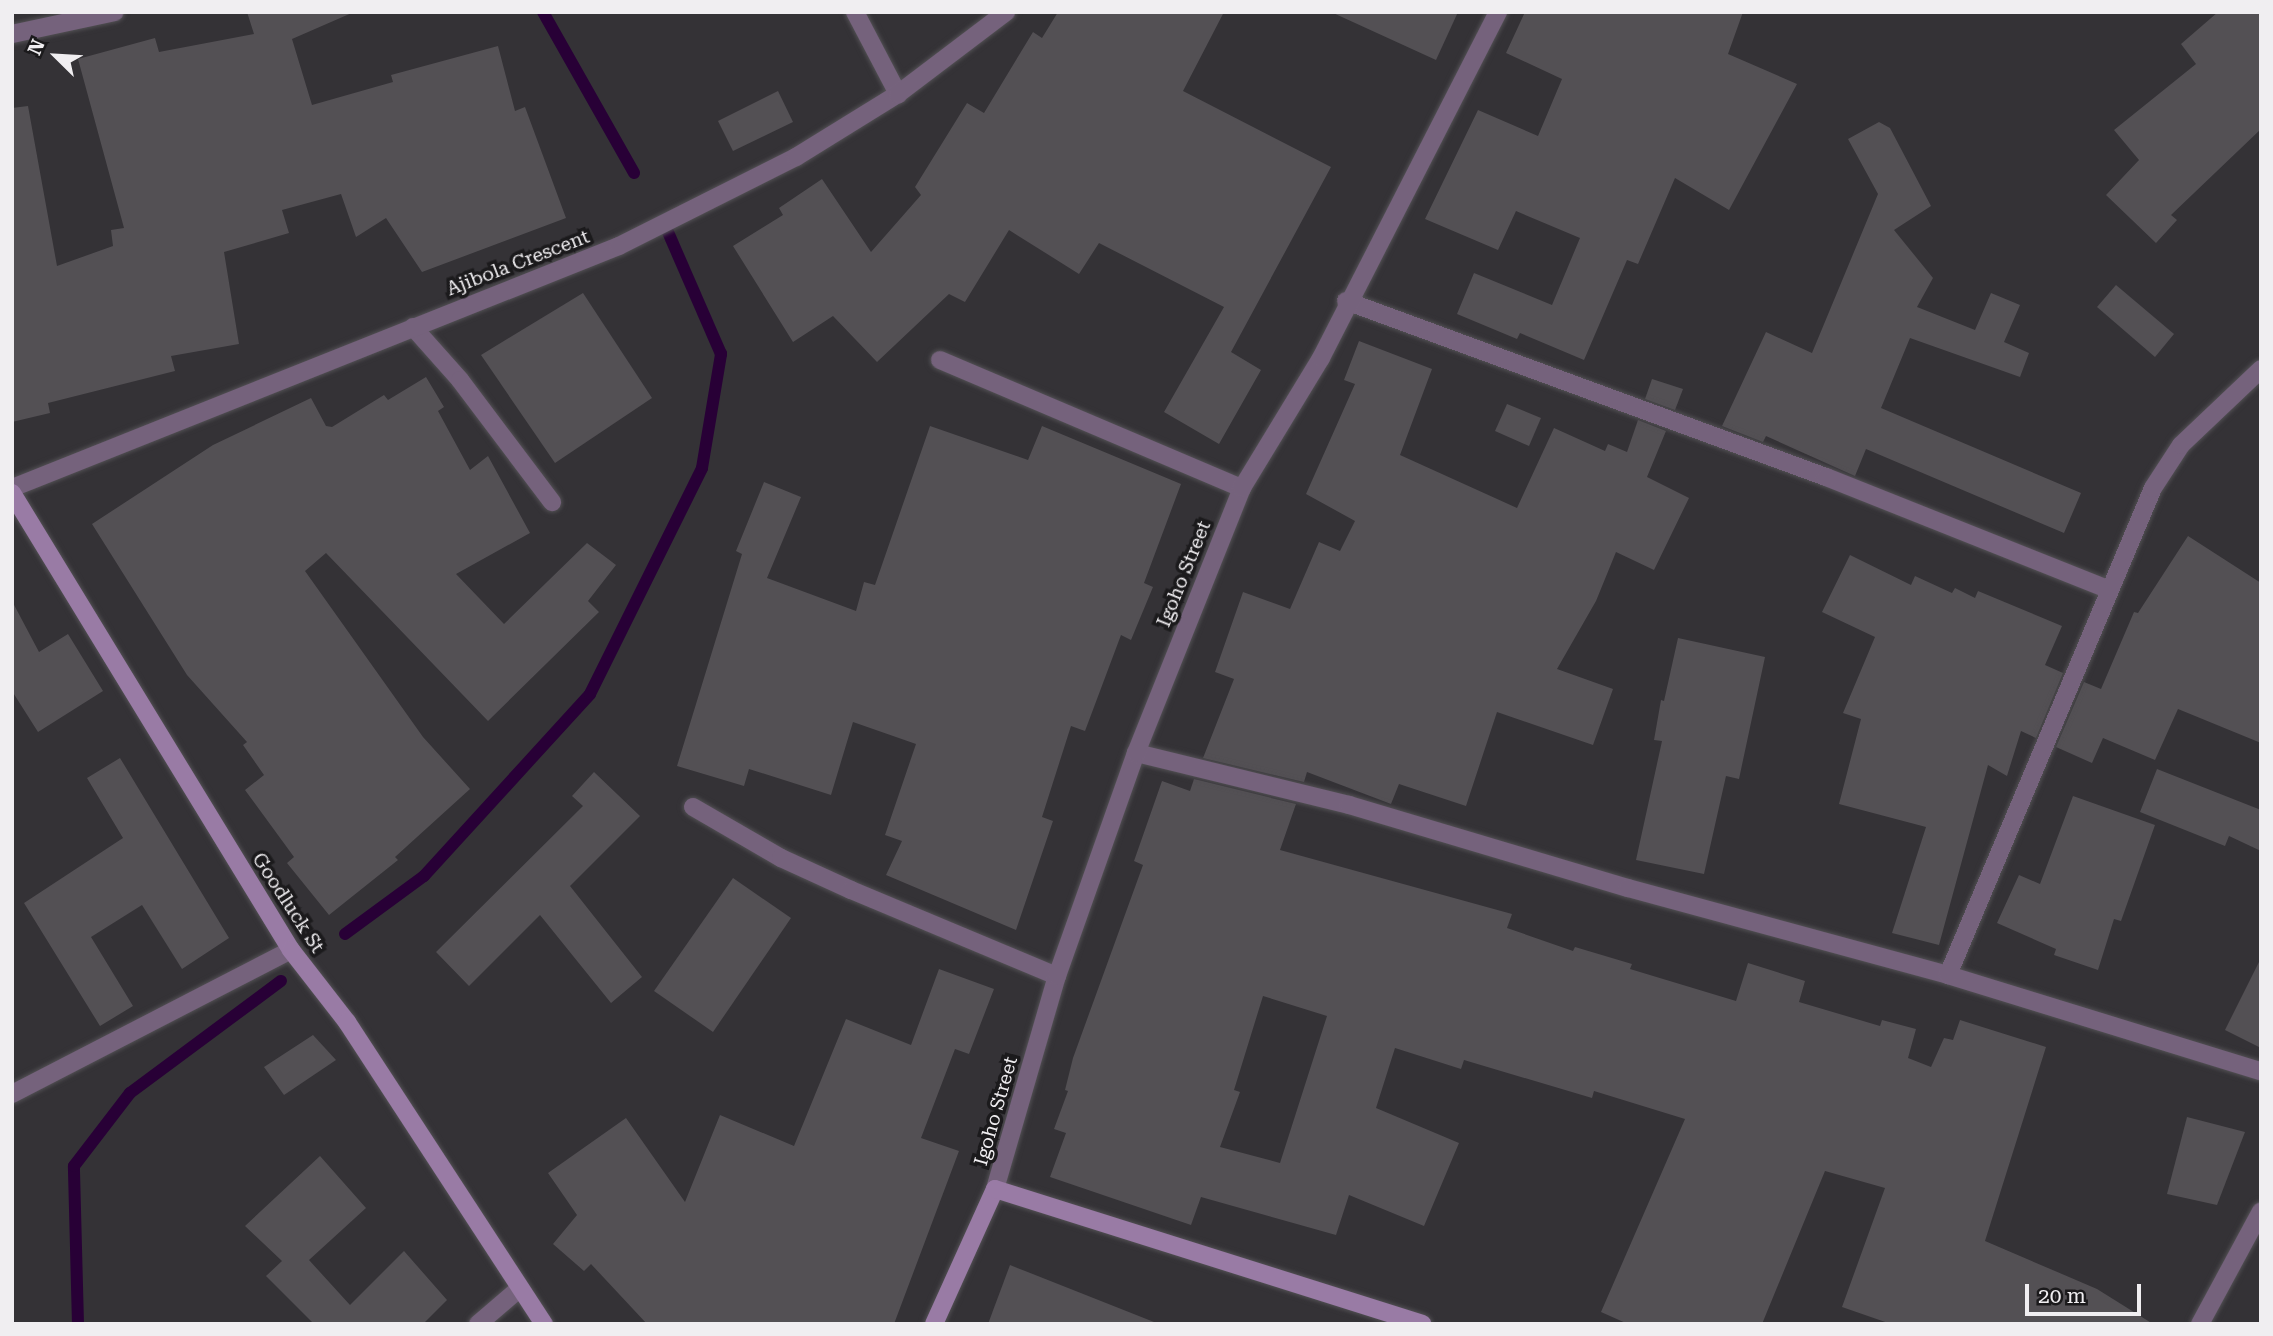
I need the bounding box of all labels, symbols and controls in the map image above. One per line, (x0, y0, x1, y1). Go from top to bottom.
north arrow (21, 21, 91, 91)
text: N (23, 36, 50, 59)
street label: Ajibola Crescent (443, 225, 593, 301)
street label: Igoho Street (1152, 518, 1216, 630)
street label: Goodluck St (247, 849, 329, 957)
street label: Igoho Street (970, 1054, 1022, 1168)
scale bar (2028, 1270, 2144, 1314)
text: 20 m (2038, 1284, 2086, 1308)

